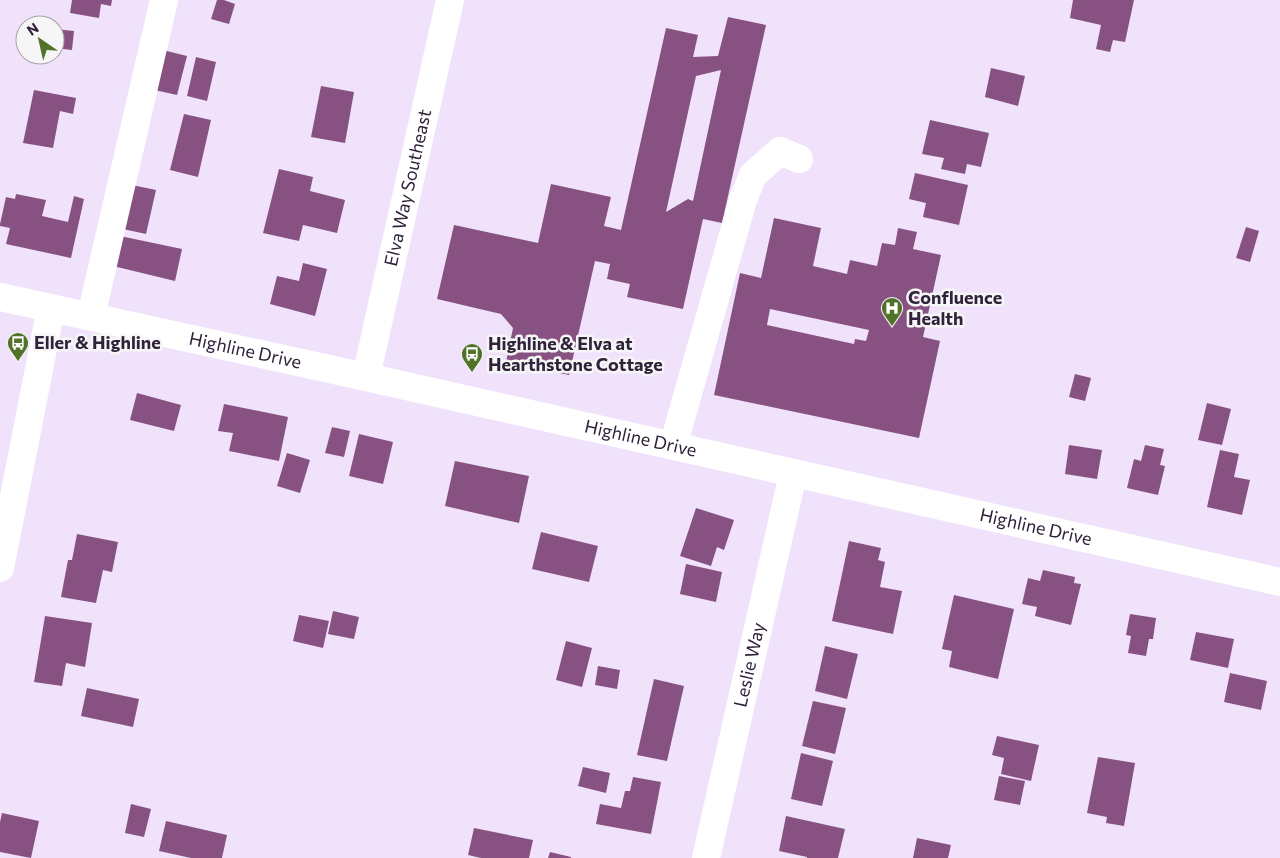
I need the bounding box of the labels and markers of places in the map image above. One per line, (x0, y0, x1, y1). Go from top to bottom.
place label: Confluence Health (908, 286, 1002, 329)
hospital icon: Confluence Health (880, 296, 904, 327)
bus stop icon: Eller & Highline (6, 331, 30, 362)
place label: Eller & Highline (34, 331, 161, 353)
place label: Highline & Elva at Hearthstone Cottage (488, 332, 663, 375)
bus stop icon: Highline & Elva at Hearthstone Cottage (460, 342, 484, 373)

